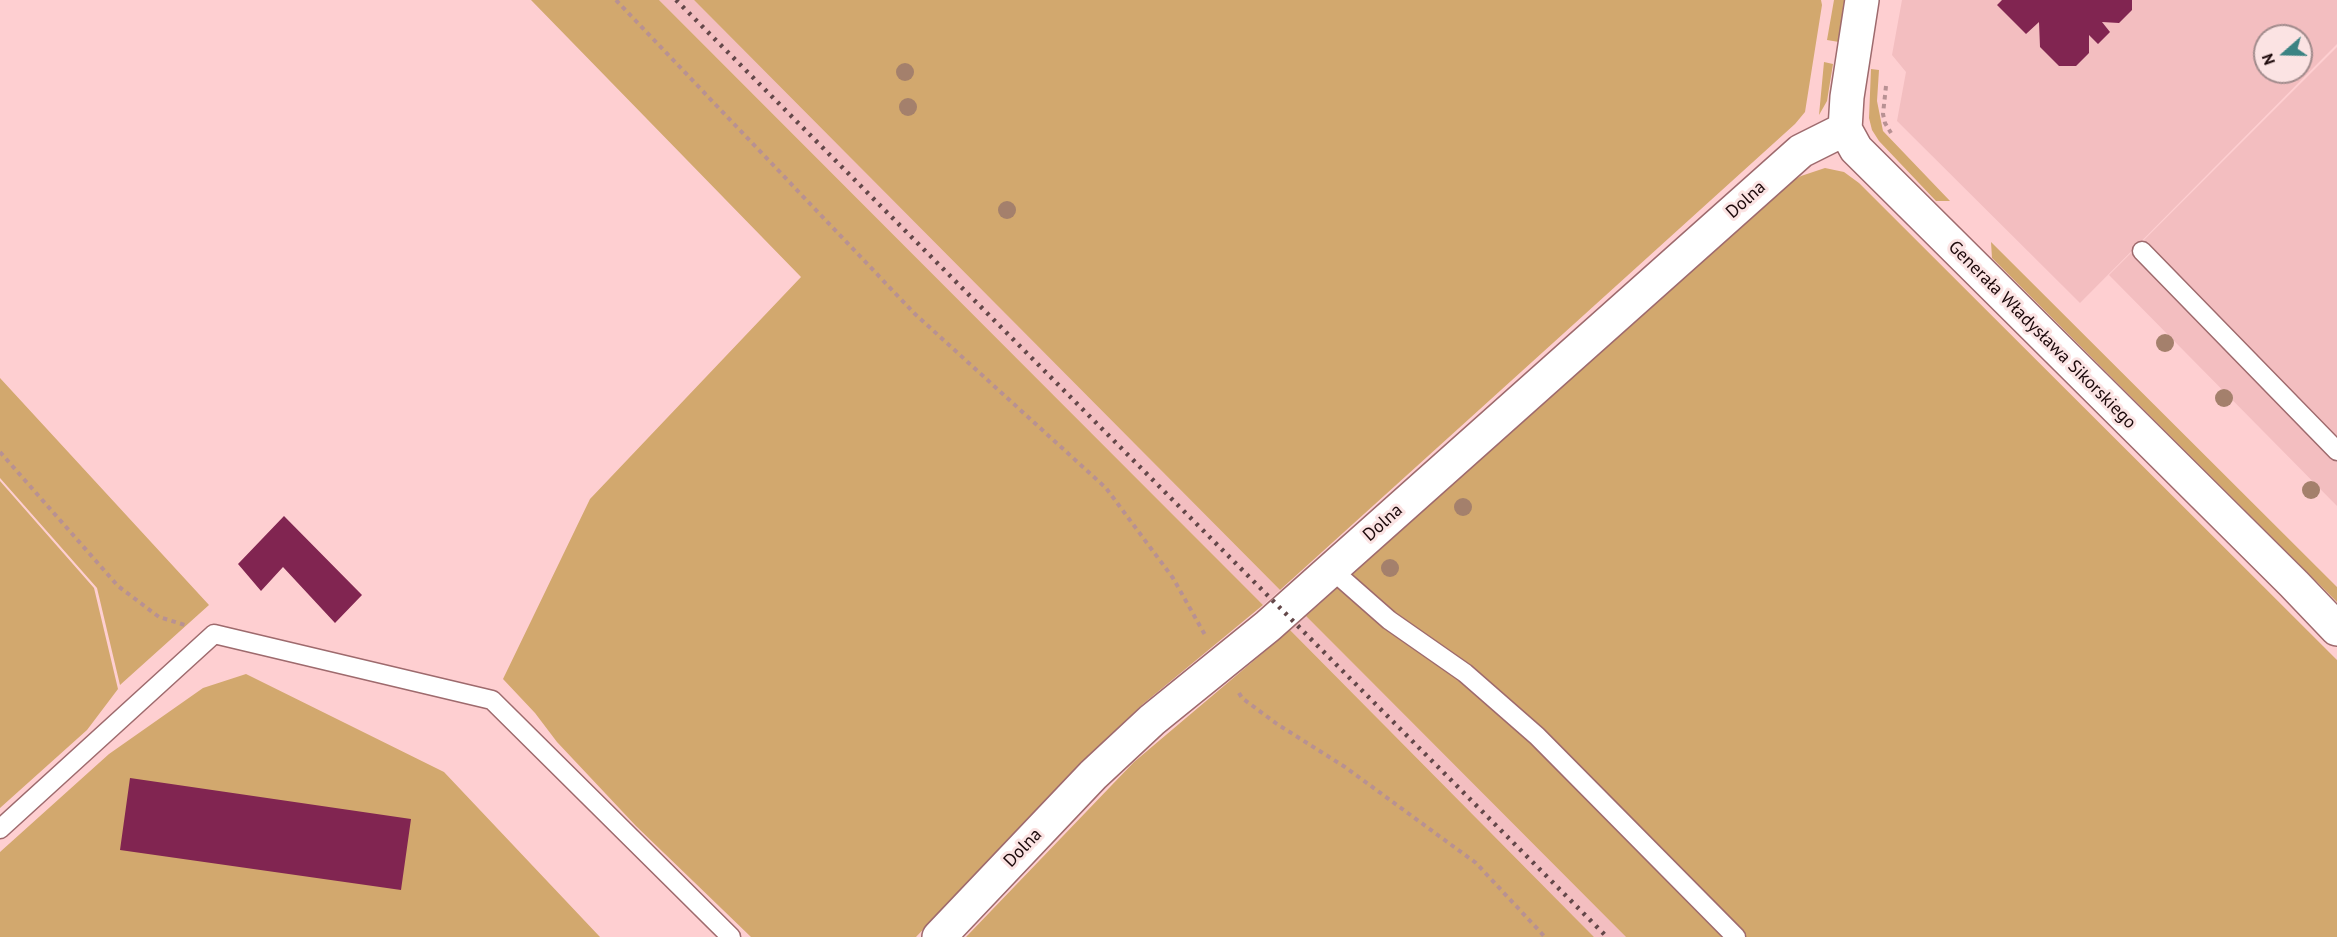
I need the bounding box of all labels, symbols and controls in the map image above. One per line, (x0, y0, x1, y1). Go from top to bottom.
north arrow (2253, 24, 2313, 84)
text: N (2257, 51, 2279, 68)
street label: Dolna (1722, 177, 1770, 223)
street label: Generała Władysława Sikorskiego (1944, 237, 2140, 433)
street label: Dolna (1359, 500, 1407, 546)
street label: Dolna (999, 824, 1047, 872)

